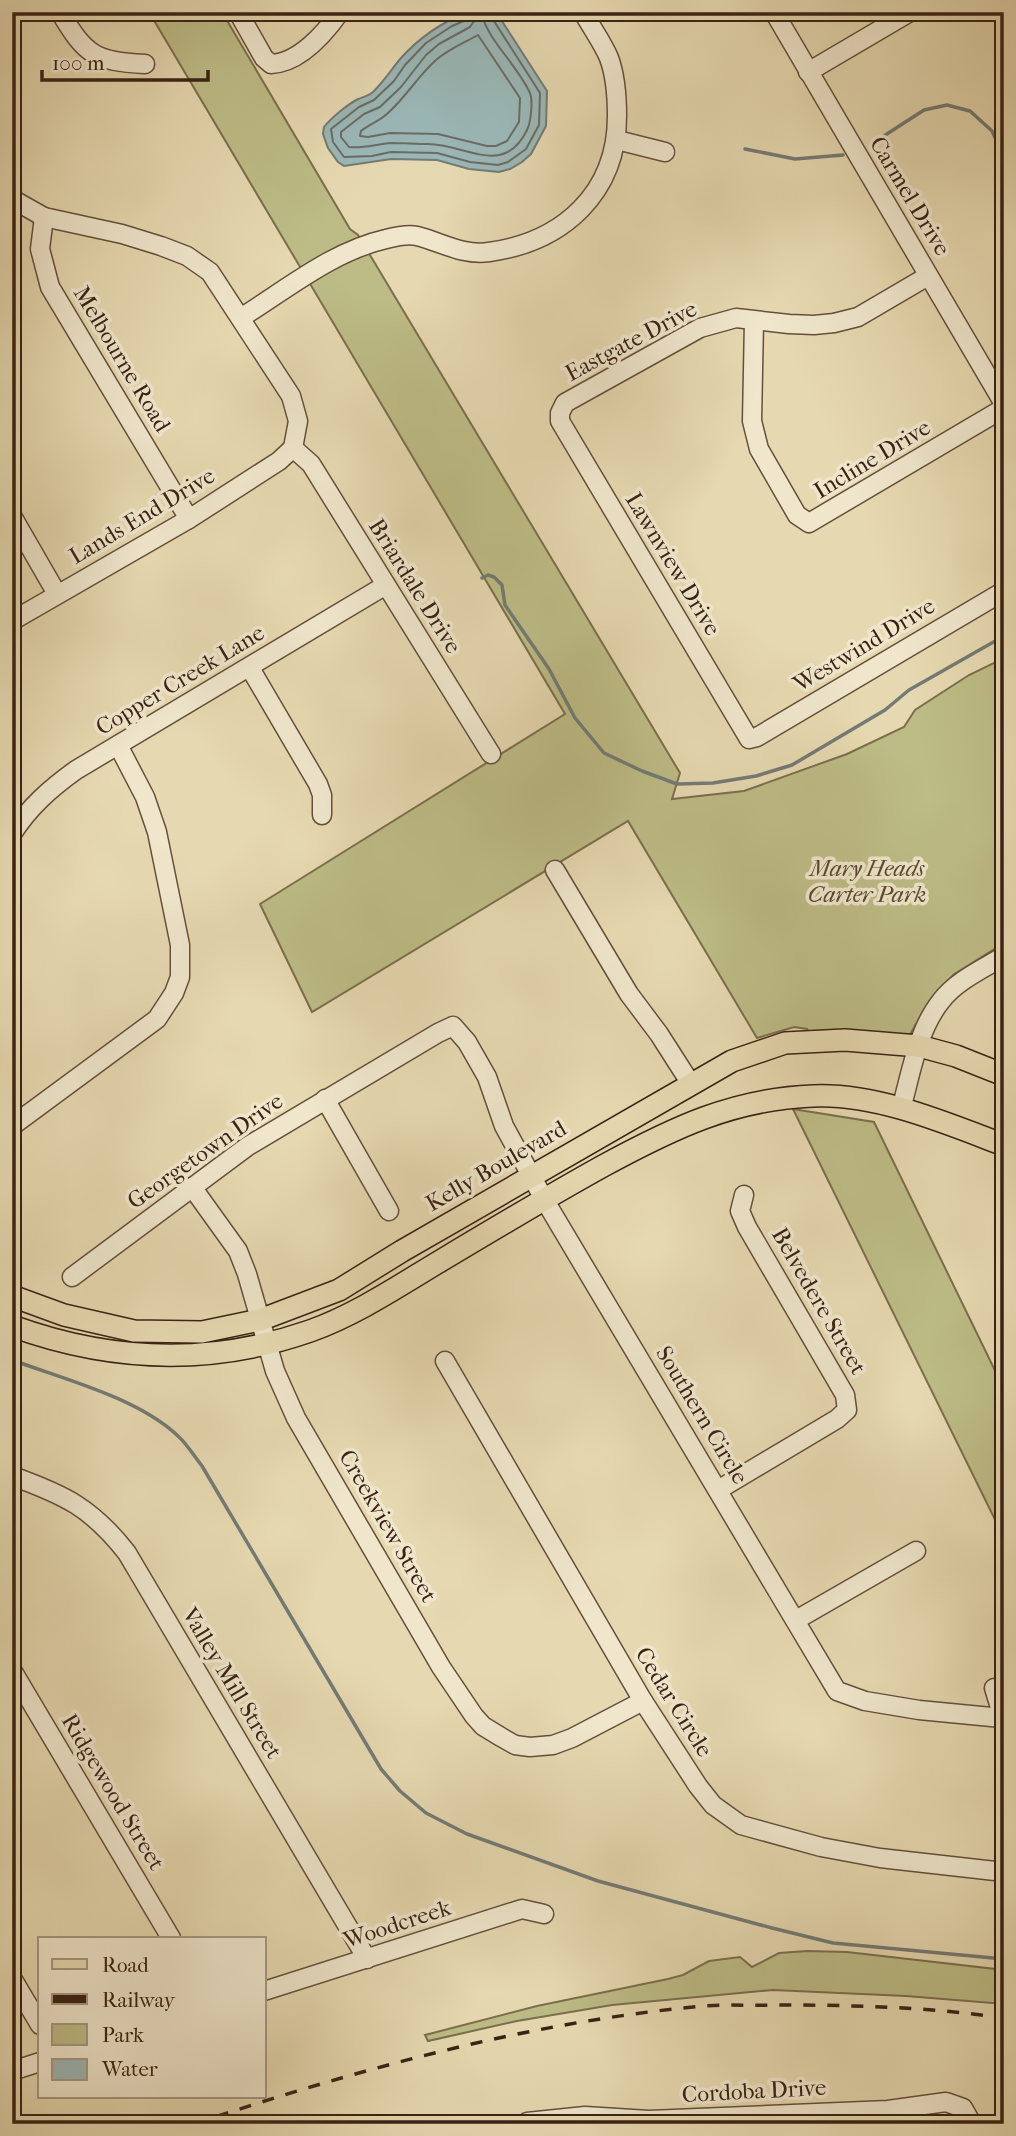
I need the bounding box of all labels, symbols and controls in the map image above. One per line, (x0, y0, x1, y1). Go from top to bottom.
scale bar (42, 38, 208, 82)
text: 100 m (52, 51, 105, 75)
street label: Carmel Drive (864, 132, 956, 260)
street label: Melbourne Road (68, 281, 176, 437)
street label: Eastgate Drive (561, 295, 701, 387)
street label: Incline Drive (809, 414, 935, 504)
street label: Lands End Drive (64, 462, 220, 570)
street label: Lawnview Drive (620, 488, 726, 640)
street label: Briardale Drive (363, 514, 467, 658)
street label: Westwind Drive (788, 592, 940, 698)
street label: Copper Creek Lane (91, 619, 269, 741)
park label: Mary Heads Carter Park (808, 855, 926, 908)
street label: Georgetown Drive (122, 1087, 288, 1215)
street label: Kelly Boulevard (421, 1115, 571, 1217)
street label: Belvedere Street (766, 1223, 872, 1379)
street label: Southern Circle (650, 1341, 754, 1489)
street label: Creekview Street (333, 1445, 443, 1607)
street label: Valley Mill Street (176, 1602, 288, 1763)
street label: Cedar Circle (630, 1642, 718, 1762)
street label: Ridgewood Street (56, 1709, 170, 1875)
street label: Woodcreek (339, 1894, 455, 1954)
legend (38, 1937, 266, 2098)
text: Road (102, 1953, 149, 1977)
text: Railway (102, 1988, 176, 2012)
text: Park (102, 2023, 144, 2047)
text: Water (101, 2057, 158, 2081)
street label: Cordoba Drive (681, 2074, 827, 2108)

